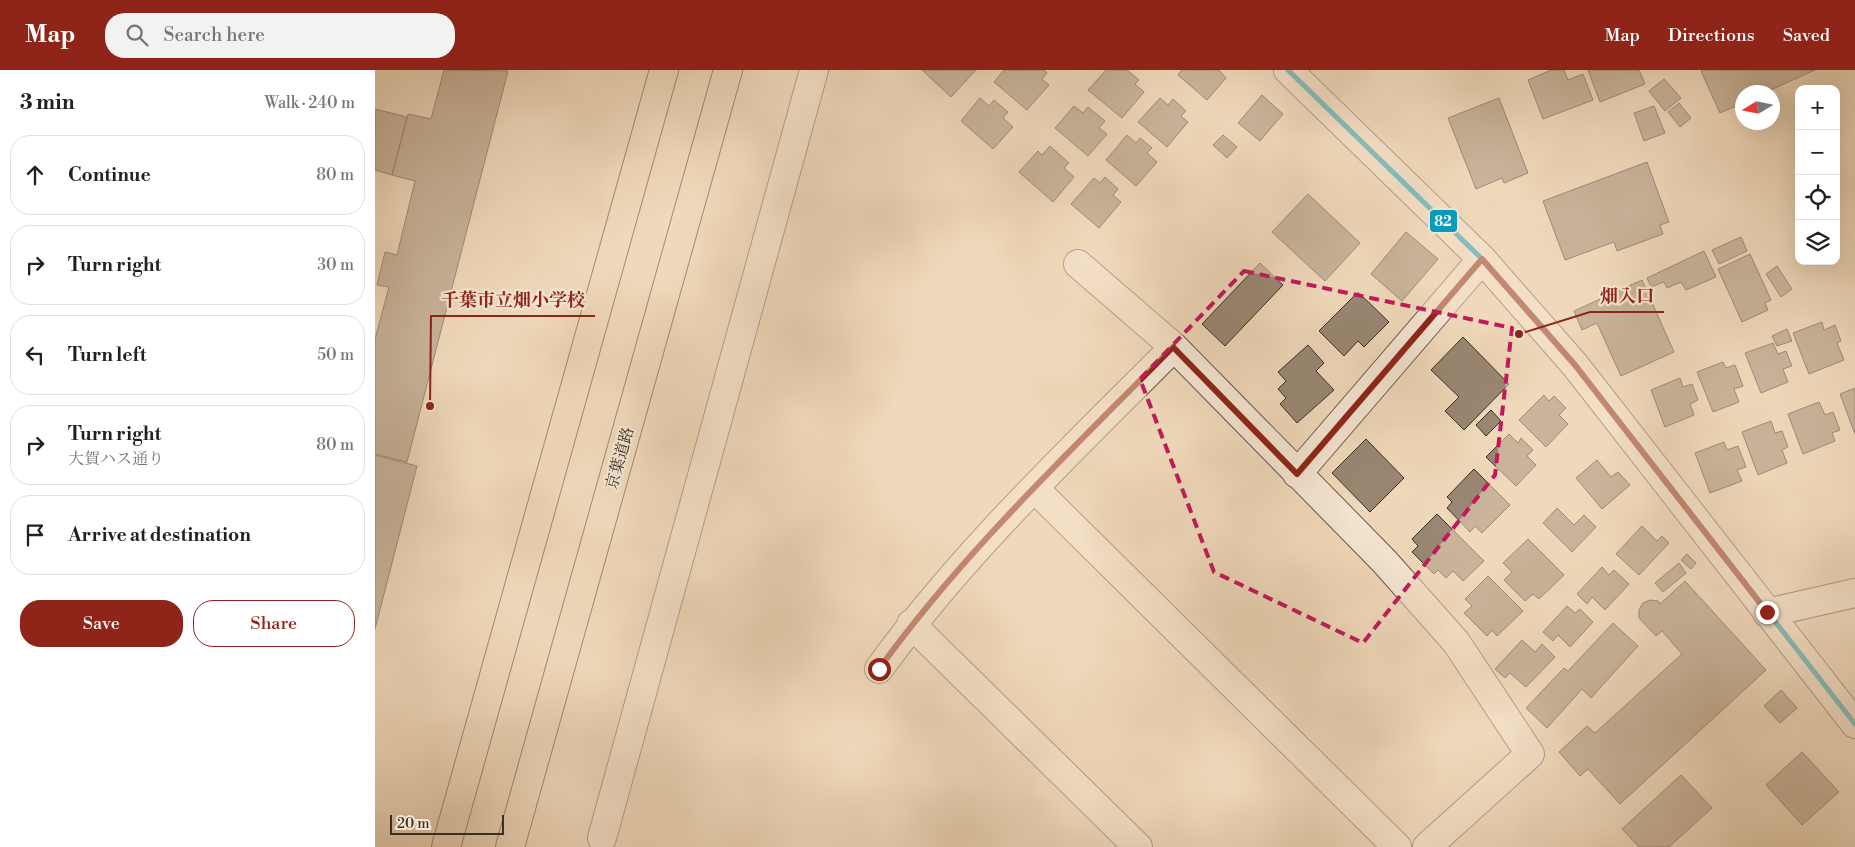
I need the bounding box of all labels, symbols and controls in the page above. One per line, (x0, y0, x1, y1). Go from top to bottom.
search box (105, 13, 455, 58)
text: Map (25, 20, 75, 50)
icon: search (123, 21, 151, 49)
text: Search here (163, 23, 265, 47)
text: Map (1604, 24, 1640, 47)
text: Directions (1668, 24, 1755, 47)
text: Saved (1783, 24, 1830, 47)
north arrow (1735, 85, 1780, 130)
map controls (1795, 85, 1840, 265)
button: + (1795, 85, 1840, 130)
text: 3 min (20, 90, 75, 116)
text: Walk · 240 m (264, 93, 355, 113)
button: − (1795, 130, 1840, 175)
icon: ahead (21, 161, 49, 189)
text: Continue (68, 163, 151, 187)
text: 80 m (316, 165, 354, 185)
button: locate (1795, 175, 1840, 220)
line badge: 82 (1429, 209, 1458, 233)
text: 82 (1434, 213, 1452, 231)
button: layers (1795, 220, 1840, 265)
icon: right (21, 251, 49, 279)
text: Turn right (68, 253, 161, 277)
text: 30 m (317, 255, 354, 275)
callout: 畑入口 (1590, 279, 1664, 312)
callout: 千葉市立畑小学校 (431, 283, 595, 316)
text: 畑入口 (1600, 285, 1654, 308)
text: 千葉市立畑小学校 (441, 289, 585, 312)
icon: left (21, 341, 49, 369)
text: Turn left (68, 343, 147, 367)
text: 50 m (317, 345, 354, 365)
text: Turn right (68, 422, 161, 446)
street label: 京葉道路 (602, 425, 638, 492)
icon: right (21, 431, 49, 459)
text: 80 m (316, 435, 354, 455)
text: 大賀ハス通り (68, 449, 164, 469)
icon: arrive (21, 521, 49, 549)
text: Arrive at destination (68, 523, 251, 547)
button: Save (20, 600, 183, 647)
button: Share (193, 600, 355, 647)
route end (1756, 601, 1779, 624)
route start (868, 658, 891, 681)
scale bar (390, 812, 504, 835)
text: 20 m (397, 815, 429, 833)

